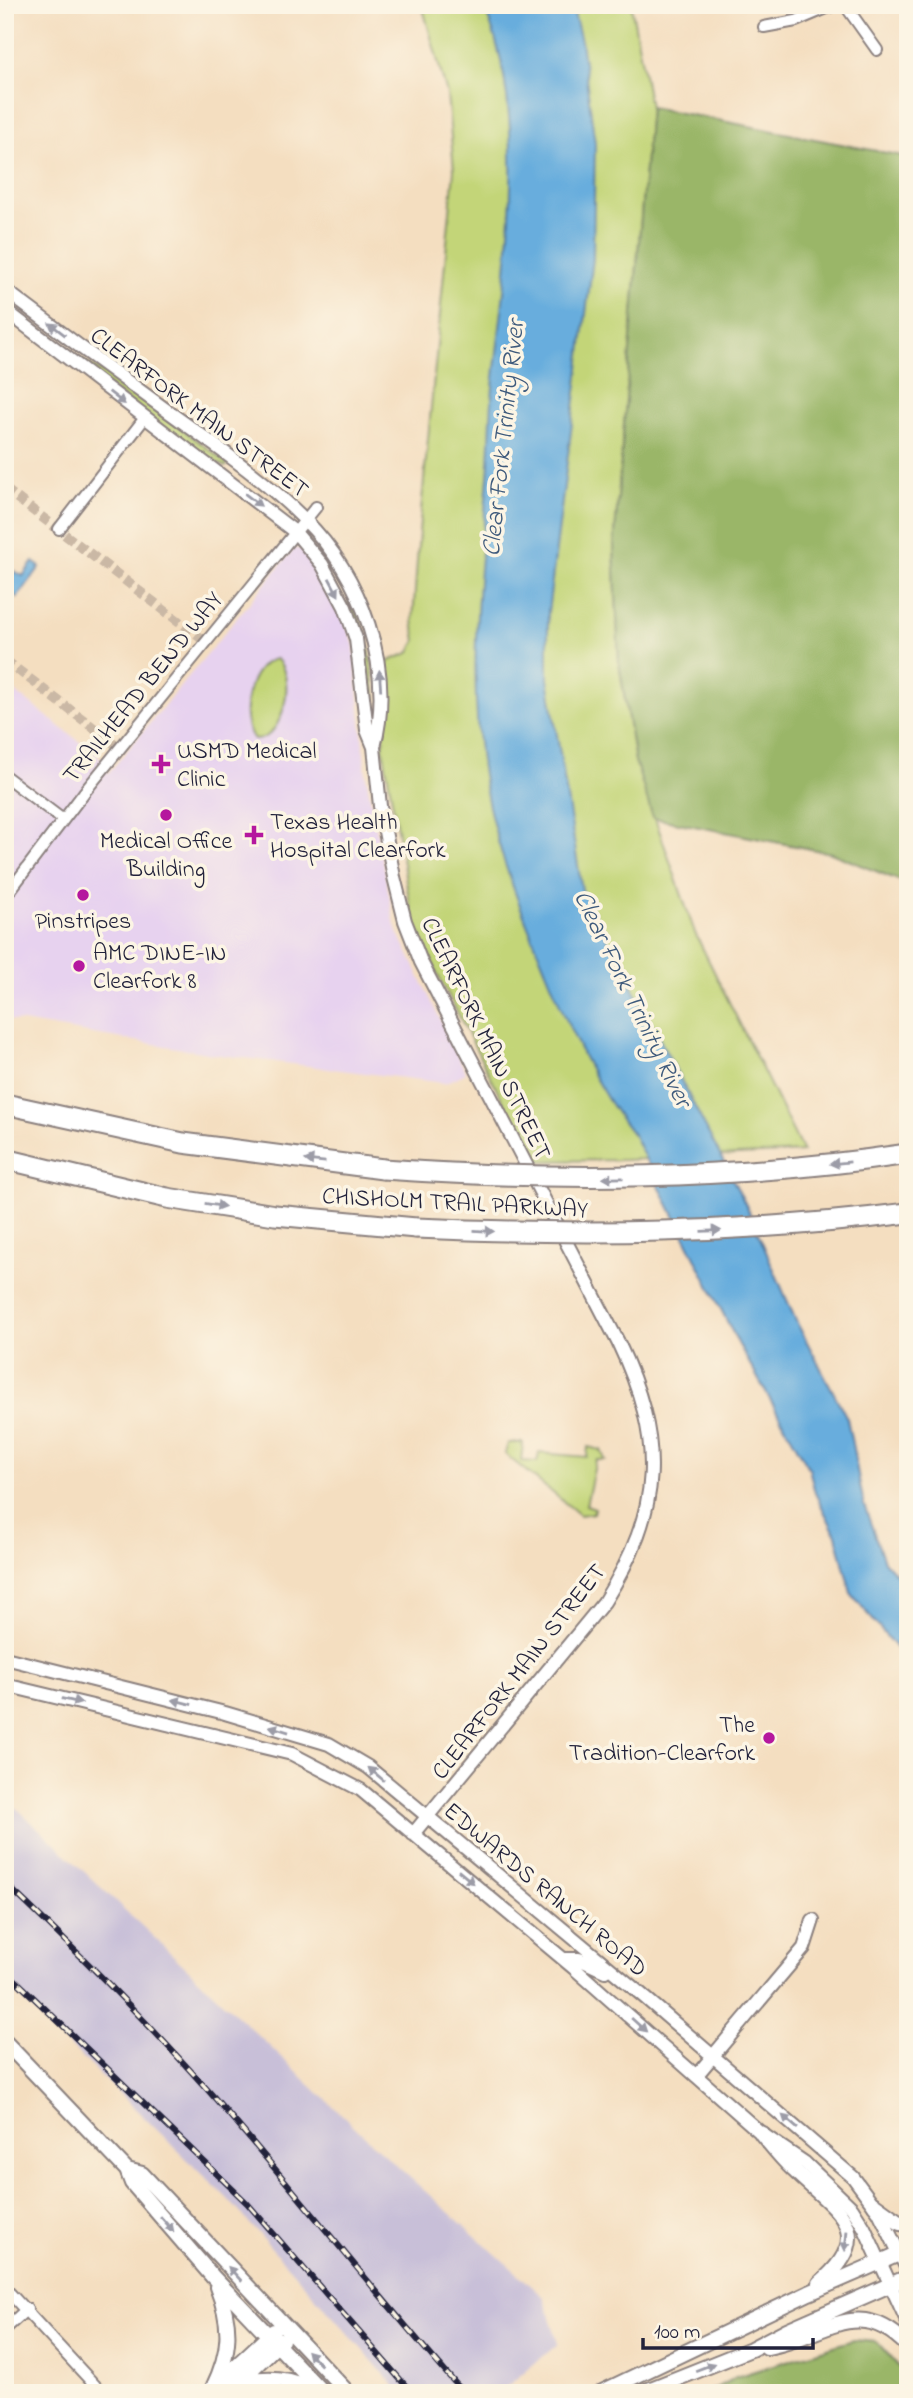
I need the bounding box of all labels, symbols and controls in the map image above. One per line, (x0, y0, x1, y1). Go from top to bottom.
water label: Clear Fork Trinity River (474, 315, 537, 558)
street label: CLEARFORK MAIN STREET (82, 320, 315, 508)
one-way arrow (48, 322, 66, 337)
one-way arrow (107, 390, 125, 405)
one-way arrow (243, 493, 261, 508)
one-way arrow (328, 577, 340, 597)
street label: TRAILHEAD BEND WAY (55, 585, 232, 792)
one-way arrow (374, 669, 385, 691)
place label: USMD Medical Clinic (177, 735, 317, 798)
marker: USMD Medical Clinic (151, 754, 171, 774)
place label: Texas Health Hospital Clearfork (270, 806, 446, 869)
marker: Medical Office Building (158, 807, 174, 823)
place label: Medical Office Building (100, 825, 232, 888)
marker: Texas Health Hospital Clearfork (244, 825, 264, 845)
water label: Clear Fork Trinity River (562, 884, 702, 1117)
marker: Pinstripes (75, 887, 91, 903)
place label: Pinstripes (35, 905, 131, 940)
street label: CLEARFORK MAIN STREET (411, 912, 559, 1167)
place label: AMC DINE-IN Clearfork 8 (93, 937, 226, 1000)
marker: AMC DINE-IN Clearfork 8 (71, 958, 87, 974)
one-way arrow (304, 1156, 326, 1167)
one-way arrow (829, 1158, 851, 1169)
one-way arrow (602, 1172, 624, 1184)
street label: CHISHOLM TRAIL PARKWAY (321, 1180, 589, 1229)
one-way arrow (204, 1200, 226, 1211)
one-way arrow (473, 1225, 495, 1236)
one-way arrow (700, 1225, 722, 1236)
street label: CLEARFORK MAIN STREET (424, 1557, 616, 1788)
one-way arrow (61, 1696, 83, 1707)
one-way arrow (171, 1696, 193, 1707)
place label: The Tradition-Clearfork (569, 1709, 755, 1772)
one-way arrow (268, 1723, 289, 1733)
marker: The Tradition-Clearfork (761, 1730, 777, 1746)
one-way arrow (367, 1767, 384, 1782)
street label: EDWARDS RANCH ROAD (435, 1795, 654, 1987)
one-way arrow (457, 1870, 475, 1885)
one-way arrow (630, 2017, 648, 2033)
one-way arrow (782, 2115, 799, 2130)
one-way arrow (159, 2216, 175, 2233)
one-way arrow (840, 2230, 851, 2252)
one-way arrow (227, 2266, 243, 2283)
scale bar (643, 2307, 813, 2351)
text: 100 m (654, 2318, 700, 2348)
one-way arrow (306, 2350, 323, 2367)
one-way arrow (695, 2362, 716, 2373)

